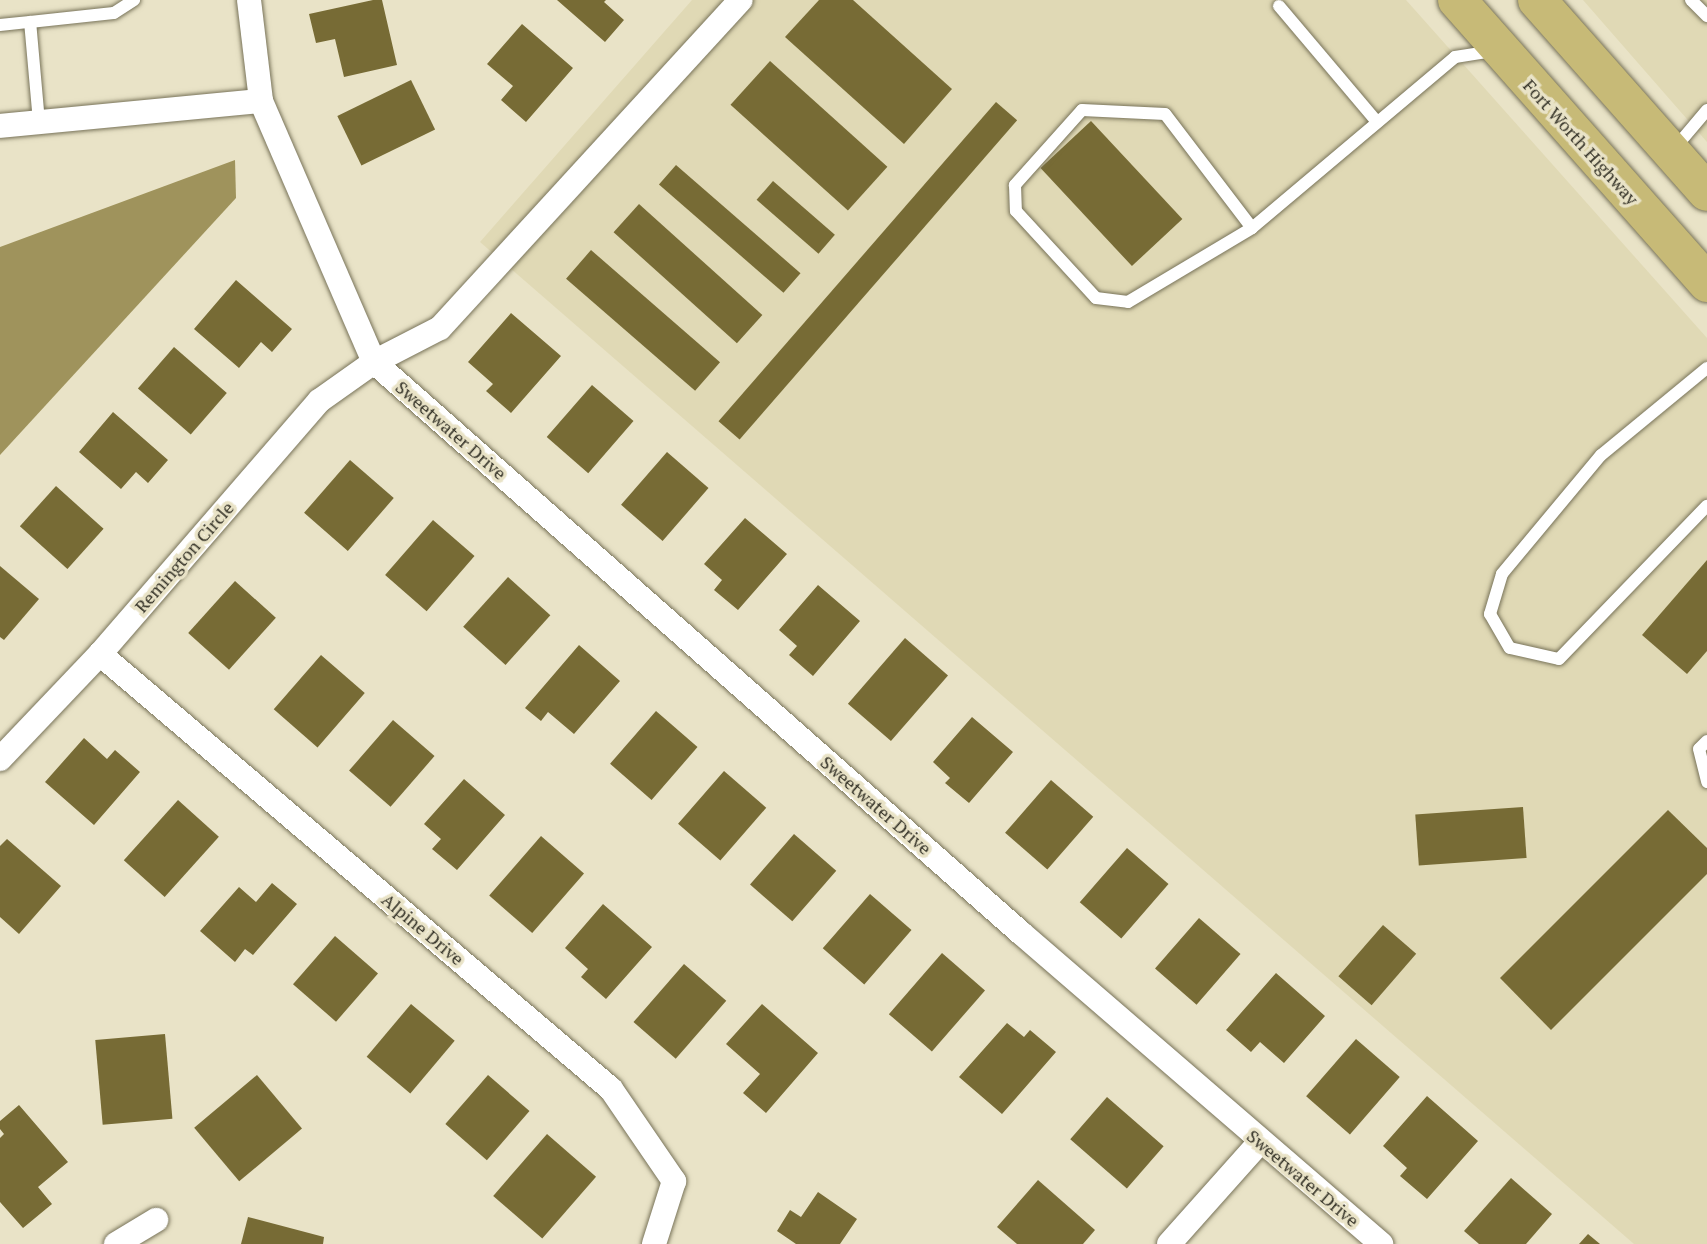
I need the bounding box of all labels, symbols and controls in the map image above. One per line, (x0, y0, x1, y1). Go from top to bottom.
street label: Fort Worth Highway (1519, 75, 1643, 209)
street label: Sweetwater Drive (391, 376, 511, 484)
street label: Remington Circle (130, 497, 238, 617)
street label: Sweetwater Drive (816, 751, 936, 859)
street label: Alpine Drive (378, 888, 468, 970)
street label: Sweetwater Drive (1243, 1125, 1363, 1231)

